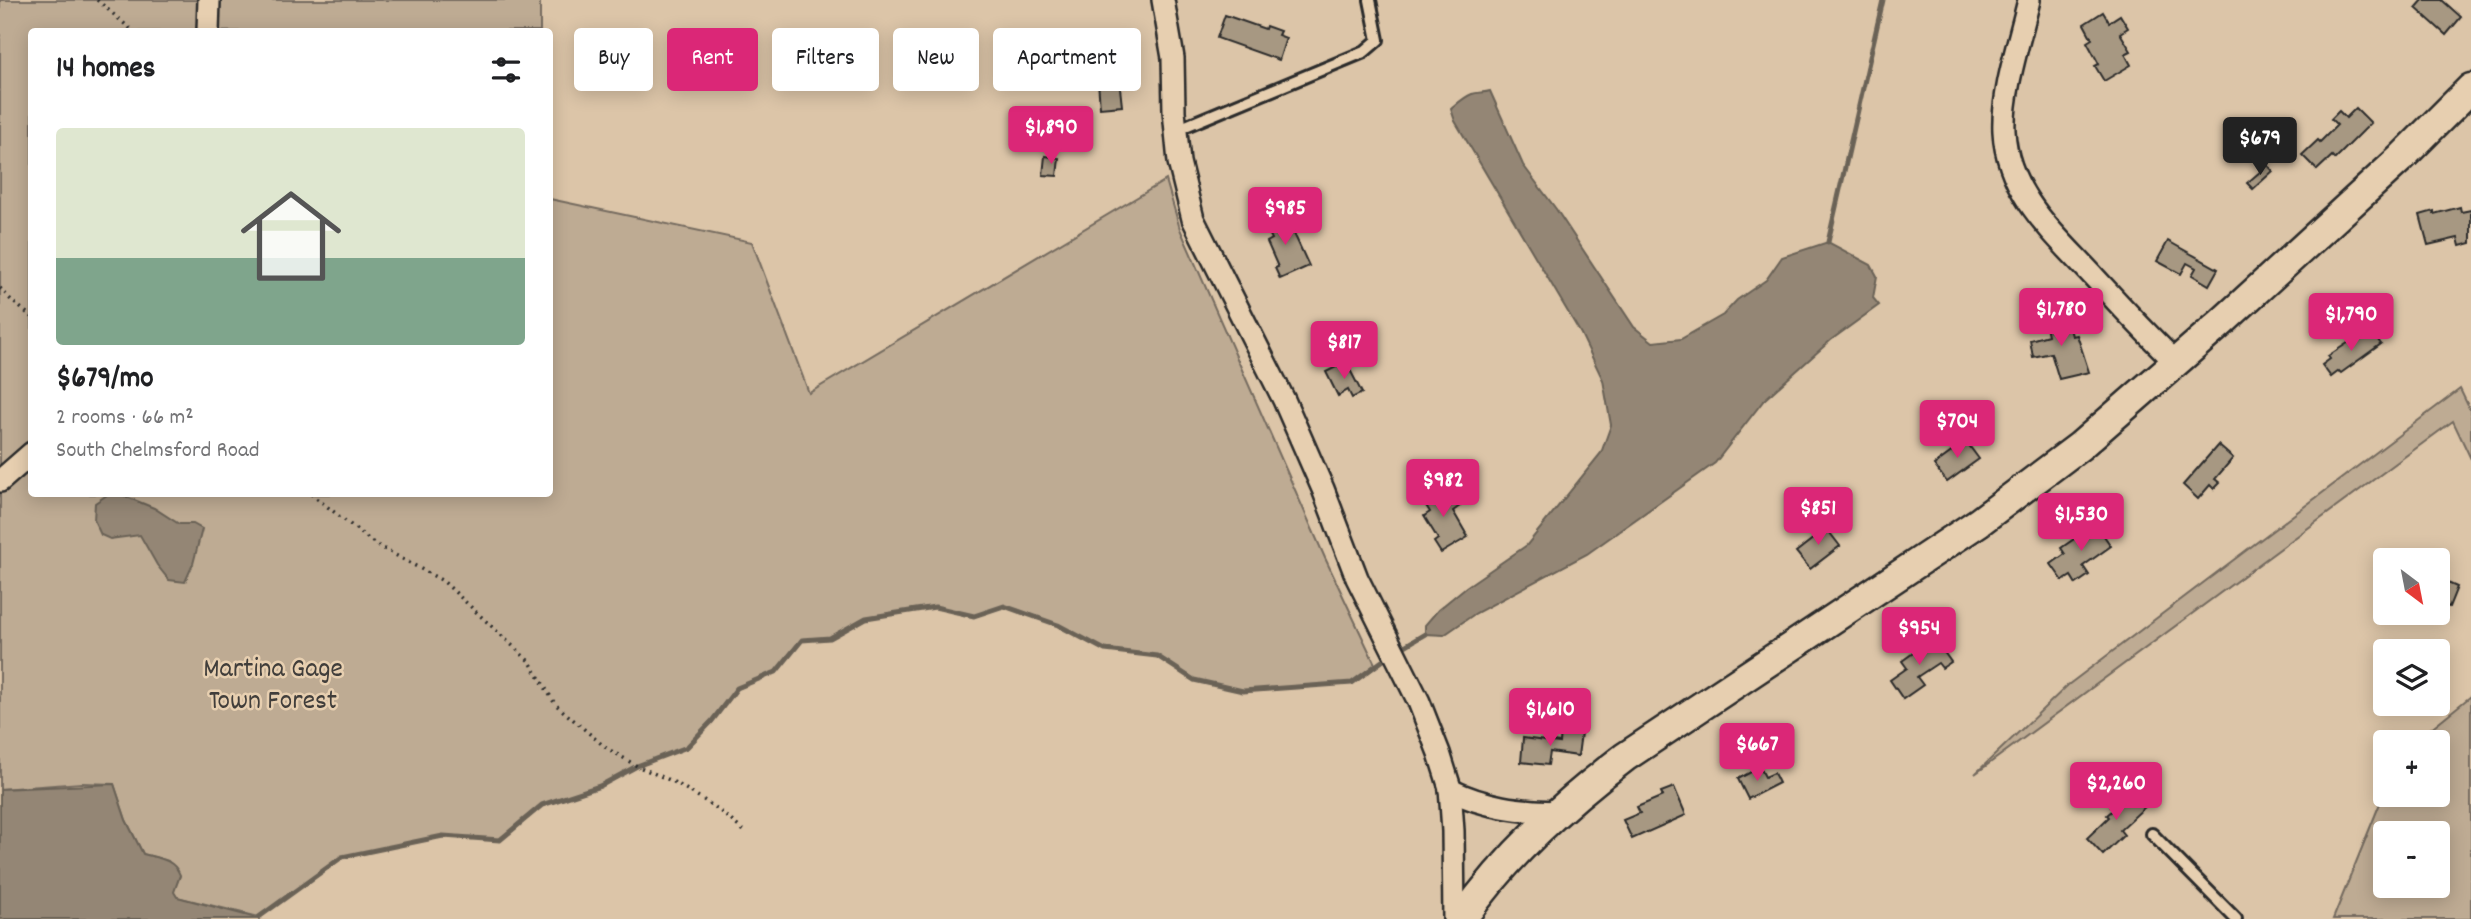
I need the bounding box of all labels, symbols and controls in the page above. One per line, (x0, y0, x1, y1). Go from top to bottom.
chip: Buy (574, 28, 653, 91)
chip: Rent (667, 28, 758, 91)
chip: Filters (772, 28, 879, 91)
chip: New (893, 28, 979, 91)
chip: Apartment (993, 28, 1141, 91)
text: 14 homes (56, 49, 155, 92)
icon: filters (487, 51, 525, 89)
pin: $1,890 (994, 106, 1108, 166)
text: $1,890 (1024, 112, 1078, 145)
pin: $679 (2219, 118, 2301, 177)
text: $679 (2239, 123, 2281, 156)
icon: home (228, 173, 354, 299)
pin: $985 (1244, 188, 1326, 247)
text: $985 (1264, 193, 1306, 226)
pin: $1,780 (2004, 288, 2118, 348)
text: $1,780 (2035, 294, 2087, 327)
pin: $1,790 (2294, 294, 2408, 353)
text: $1,790 (2325, 299, 2377, 332)
pin: $817 (1303, 322, 1385, 381)
text: $817 (1327, 327, 1361, 360)
text: $679/mo (56, 359, 154, 402)
pin: $704 (1916, 400, 1998, 460)
text: 2 rooms · 66 m² (56, 402, 194, 435)
text: $704 (1936, 406, 1978, 439)
text: South Chelmsford Road (56, 435, 259, 468)
pin: $982 (1402, 460, 1484, 519)
text: $982 (1422, 465, 1464, 498)
pin: $851 (1777, 488, 1859, 547)
text: $851 (1800, 493, 1836, 526)
pin: $1,530 (2024, 494, 2138, 553)
text: $1,530 (2054, 499, 2108, 532)
north arrow (2373, 548, 2450, 625)
map controls (2373, 548, 2450, 898)
pin: $954 (1878, 608, 1960, 667)
text: $954 (1898, 613, 1940, 646)
button: layers (2373, 639, 2450, 716)
park label: Martina Gage Town Forest (203, 651, 343, 723)
pin: $1,610 (1493, 688, 1607, 748)
text: $1,610 (1525, 694, 1575, 727)
pin: $667 (1716, 724, 1798, 783)
text: $667 (1735, 729, 1779, 762)
button: + (2373, 730, 2450, 807)
pin: $2,260 (2059, 762, 2173, 822)
text: $2,260 (2086, 768, 2146, 801)
button: − (2373, 821, 2450, 898)

